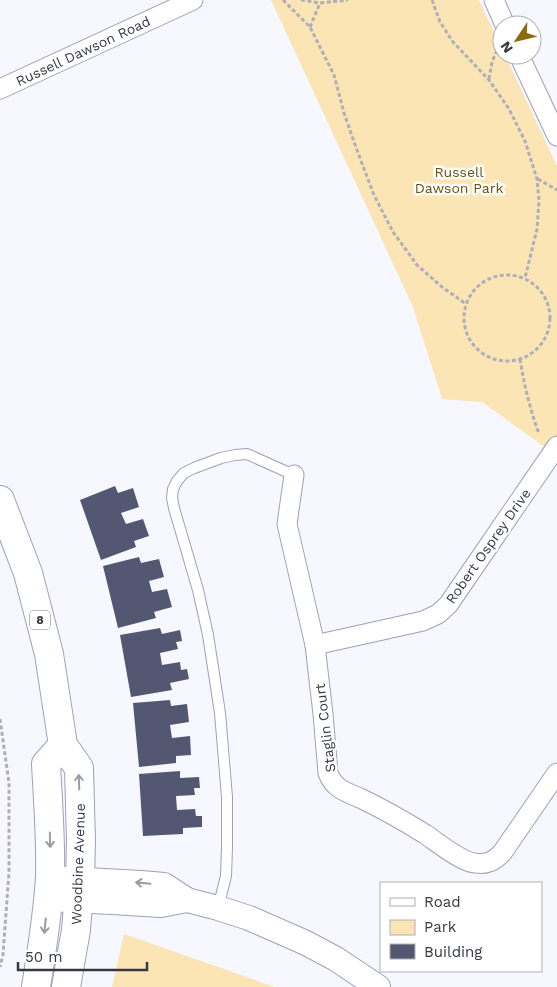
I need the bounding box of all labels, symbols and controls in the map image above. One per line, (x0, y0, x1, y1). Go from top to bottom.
street label: Russell Dawson Road (13, 13, 153, 89)
north arrow (492, 15, 542, 65)
text: N (497, 39, 516, 56)
park label: Russell Dawson Park (415, 164, 503, 196)
street label: Robert Osprey Drive (442, 485, 534, 607)
road number: 8 (30, 610, 50, 630)
street label: Staglin Court (312, 683, 338, 773)
one-way arrow (74, 774, 84, 790)
street label: Woodbine Avenue (68, 803, 88, 925)
one-way arrow (45, 832, 55, 848)
one-way arrow (135, 878, 151, 888)
legend (380, 882, 542, 972)
text: Road (424, 893, 461, 911)
one-way arrow (40, 918, 50, 934)
text: Park (424, 918, 457, 936)
scale bar (18, 940, 146, 972)
text: Building (424, 943, 482, 961)
text: 50 m (25, 948, 62, 966)

